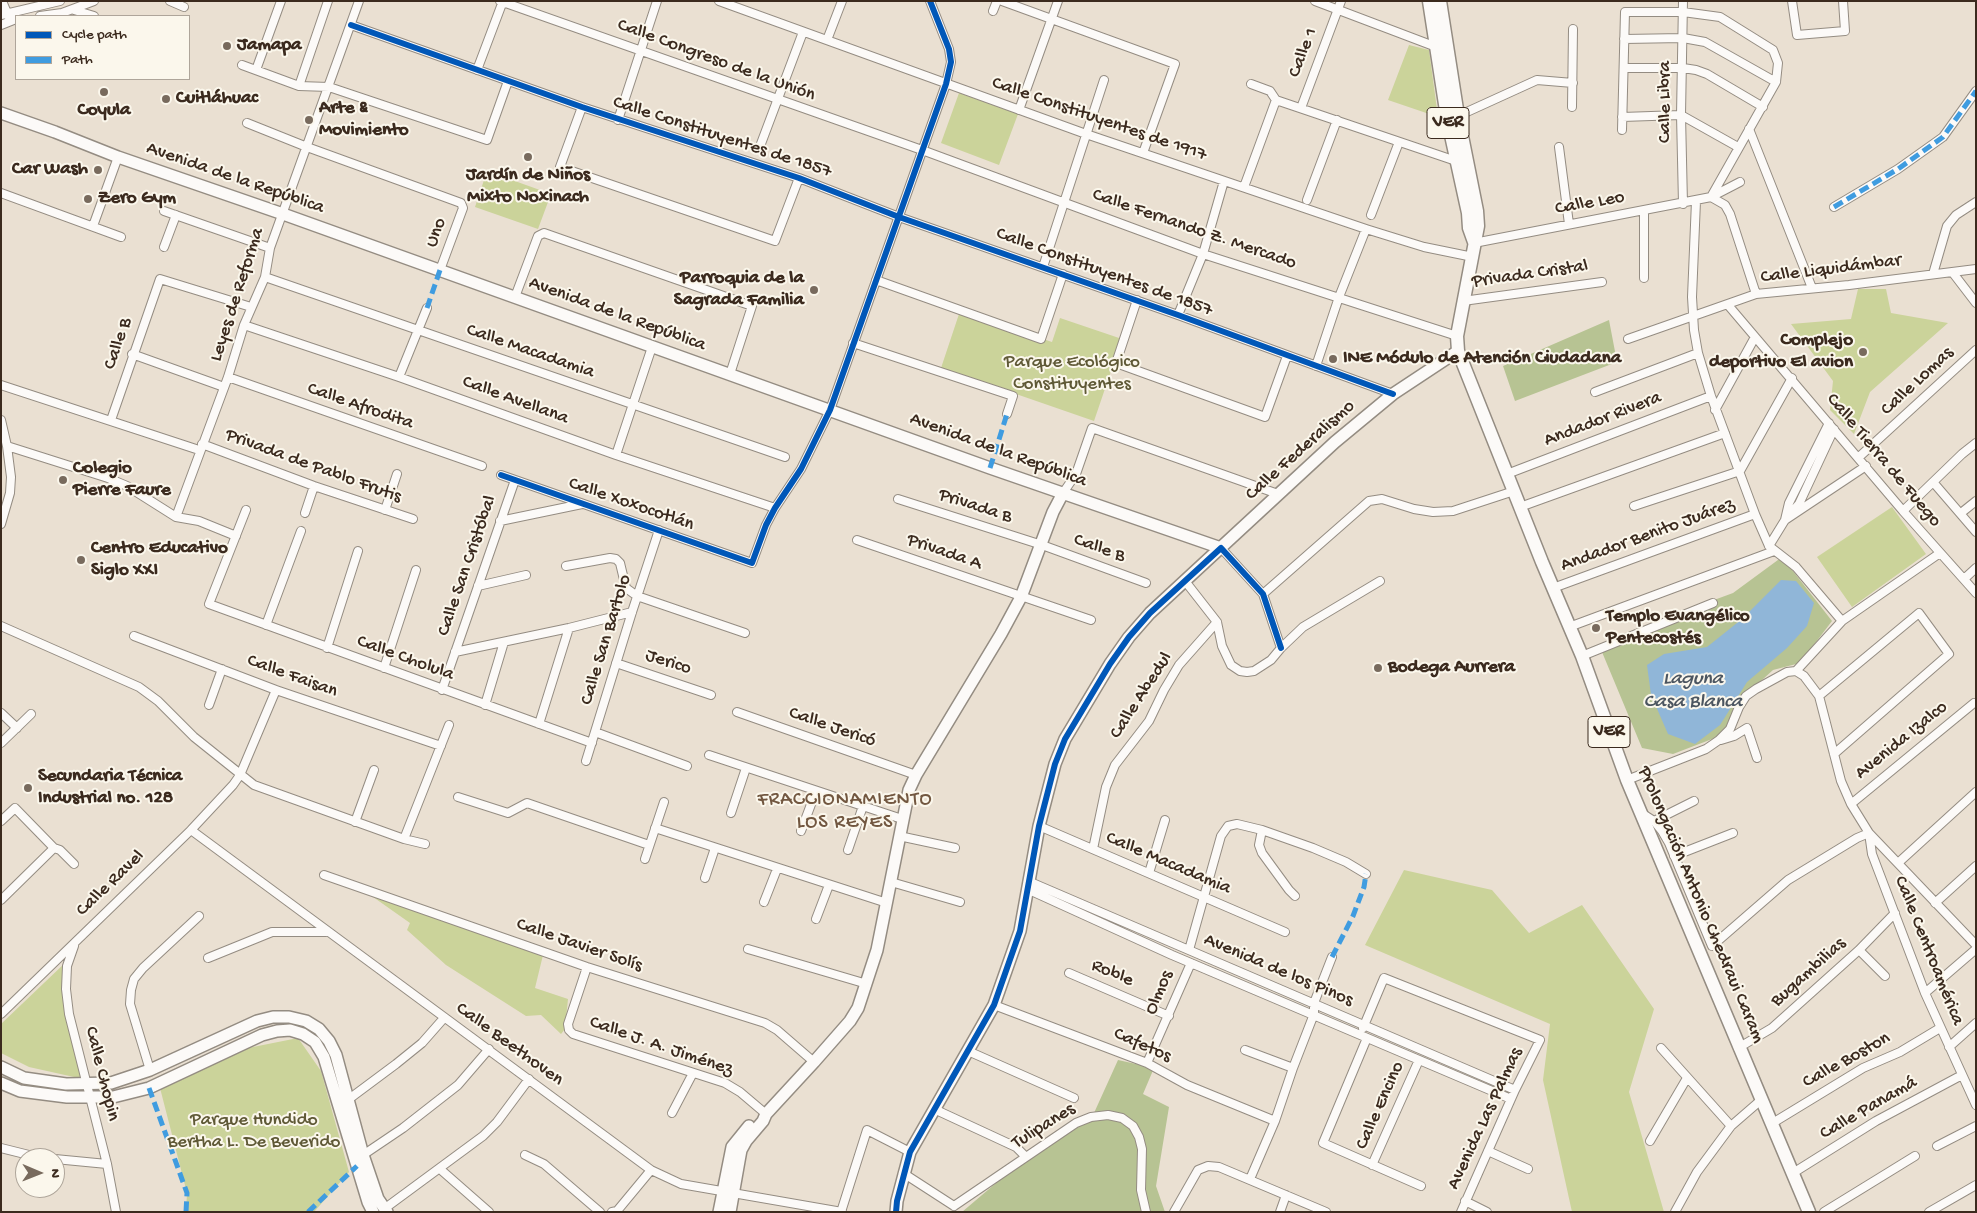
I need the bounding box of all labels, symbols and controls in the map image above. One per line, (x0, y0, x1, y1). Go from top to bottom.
legend (15, 15, 190, 80)
street label: Calle Congreso de la Unión (614, 15, 818, 107)
street label: Calle 1 (1284, 25, 1324, 81)
text: Cycle path (62, 26, 127, 44)
place label: Jamapa (237, 35, 302, 57)
marker: Jamapa (221, 40, 233, 52)
text: Path (62, 51, 93, 69)
street label: Calle Libra (1655, 61, 1677, 143)
street label: Calle Constituyentes de 1917 (989, 72, 1209, 168)
marker: Coyula (98, 86, 110, 98)
place label: Cuitláhuac (176, 88, 258, 110)
street label: Calle Constituyentes de 1857 (610, 92, 834, 184)
marker: Cuitláhuac (160, 93, 172, 105)
place label: Arte & Movimiento (319, 98, 409, 142)
place label: Coyula (77, 100, 131, 122)
road number: VER (1427, 108, 1469, 138)
marker: Arte & Movimiento (303, 114, 315, 126)
street label: Avenida de la República (143, 138, 327, 220)
marker: Jardín de Niños Mixto Noxinach (522, 151, 534, 163)
place label: Car Wash (12, 159, 88, 181)
marker: Car Wash (92, 164, 104, 176)
place label: Jardín de Niños Mixto Noxinach (466, 165, 590, 209)
street label: Calle Fernando Z. Mercado (1089, 184, 1299, 276)
street label: Calle Leo (1553, 187, 1627, 221)
place label: Zero Gym (98, 188, 176, 210)
marker: Zero Gym (82, 193, 94, 205)
street label: Uno (421, 215, 453, 251)
street label: Calle Constituyentes de 1857 (993, 223, 1215, 323)
street label: Leyes de Reforma (206, 225, 270, 365)
street label: Calle Liquidámbar (1759, 250, 1903, 290)
street label: Privada Cristal (1470, 256, 1590, 294)
place label: Parroquia de la Sagrada Familia (674, 268, 804, 312)
street label: Avenida de la República (525, 272, 709, 358)
marker: Parroquia de la Sagrada Familia (808, 284, 820, 296)
street label: Calle B (100, 315, 138, 373)
street label: Calle Macadamia (463, 319, 597, 385)
place label: Complejo deportivo El avion (1709, 330, 1853, 374)
street label: Calle Lomas (1877, 343, 1959, 421)
marker: Complejo deportivo El avion (1857, 346, 1869, 358)
place label: INE Módulo de Atención Ciudadana (1343, 348, 1621, 370)
park label: Parque Ecológico Constituyentes (1004, 352, 1140, 396)
marker: INE Módulo de Atención Ciudadana (1327, 353, 1339, 365)
street label: Calle Avellana (459, 371, 571, 431)
street label: Calle Afrodita (304, 378, 416, 436)
street label: Andador Rivera (1541, 387, 1665, 453)
street label: Calle Tierra de Fuego (1820, 389, 1946, 533)
street label: Calle Federalismo (1241, 396, 1361, 506)
street label: Avenida de la República (906, 408, 1090, 494)
street label: Privada de Pablo Frutis (222, 425, 404, 509)
place label: Colegio Pierre Faure (73, 458, 171, 502)
street label: Calle Xoxocotlán (565, 473, 697, 537)
marker: Colegio Pierre Faure (57, 474, 69, 486)
street label: Privada B (935, 484, 1015, 530)
street label: Calle San Cristóbal (433, 493, 503, 639)
street label: Andador Benito Juárez (1558, 494, 1738, 578)
street label: Calle B (1070, 529, 1128, 569)
street label: Privada A (904, 530, 984, 576)
place label: Centro Educativo Siglo XXI (91, 538, 228, 582)
marker: Centro Educativo Siglo XXI (75, 554, 87, 566)
street label: Calle San Bartolo (576, 572, 638, 708)
place label: Templo Evangélico Pentecostés (1606, 606, 1750, 650)
marker: Templo Evangélico Pentecostés (1590, 622, 1602, 634)
street label: Calle Cholula (353, 631, 457, 687)
street label: Jerico (642, 645, 694, 681)
street label: Calle Abedul (1106, 648, 1178, 744)
street label: Calle Faisan (244, 650, 340, 704)
place label: Bodega Aurrera (1388, 657, 1515, 679)
marker: Bodega Aurrera (1372, 662, 1384, 674)
water label: Laguna Casa Blanca (1644, 668, 1742, 715)
street label: Avenida Izalco (1851, 697, 1953, 785)
street label: Calle Jericó (785, 702, 879, 754)
road number: VER (1588, 716, 1630, 748)
street label: Prolongación Antonio Chedraui Caram (1631, 763, 1769, 1047)
place label: Secundaria Técnica Industrial no. 128 (38, 766, 182, 810)
marker: Secundaria Técnica Industrial no. 128 (22, 782, 34, 794)
district label: FRACCIONAMIENTO LOS REYES (756, 789, 934, 836)
street label: Calle Macadamia (1102, 827, 1234, 901)
street label: Calle Ravel (72, 846, 150, 922)
street label: Calle Centroamérica (1888, 873, 1968, 1029)
street label: Calle Javier Solís (513, 914, 645, 978)
street label: Avenida de los Pinos (1200, 929, 1356, 1013)
street label: Bugambilias (1767, 933, 1851, 1013)
street label: Roble (1087, 955, 1137, 993)
street label: Olmos (1141, 967, 1179, 1019)
street label: Calle Beethoven (451, 998, 567, 1092)
street label: Calle J. A. Jiménez (586, 1012, 736, 1082)
street label: Cafetos (1109, 1023, 1175, 1069)
street label: Calle Chopin (78, 1024, 124, 1124)
street label: Calle Boston (1799, 1028, 1895, 1094)
street label: Avenida Las Palmas (1443, 1044, 1529, 1194)
street label: Calle Encino (1351, 1058, 1411, 1154)
street label: Calle Panamá (1816, 1072, 1922, 1146)
street label: Tulipanes (1008, 1099, 1080, 1155)
park label: Parque Hundido Bertha L. De Beverido (168, 1110, 340, 1154)
north arrow (15, 1148, 65, 1198)
text: N (46, 1169, 63, 1178)

